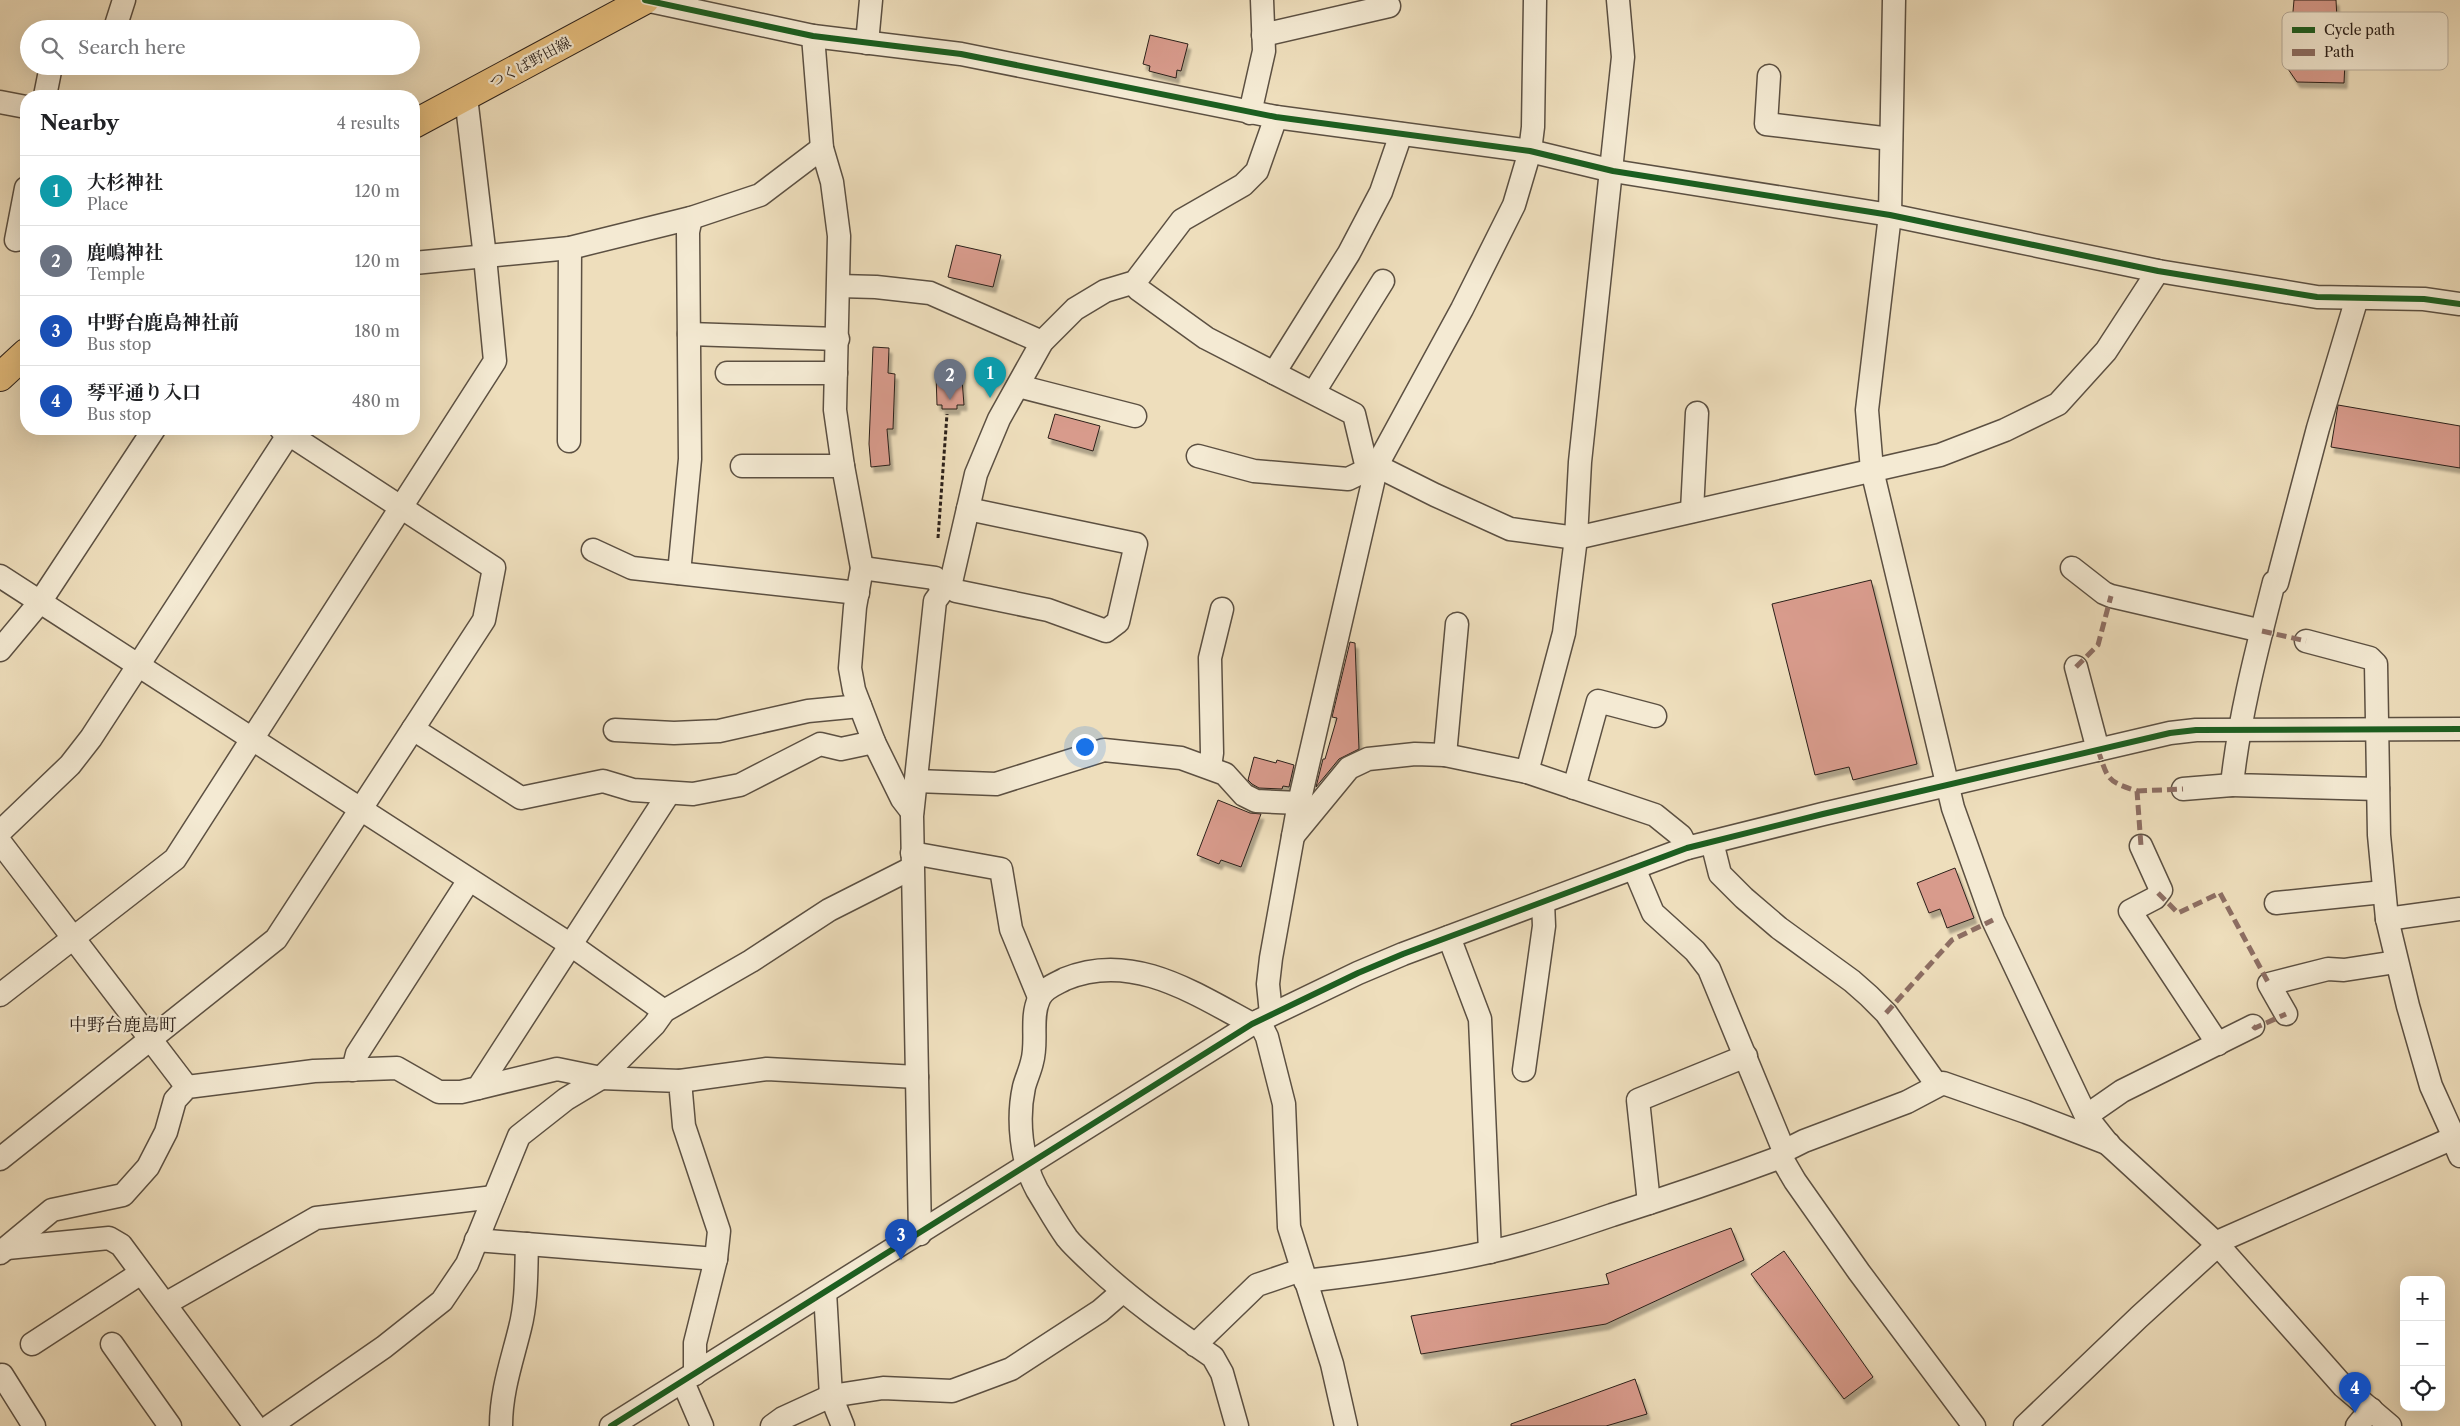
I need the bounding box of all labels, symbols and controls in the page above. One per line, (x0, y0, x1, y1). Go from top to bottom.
legend (2282, 12, 2448, 70)
search box (20, 20, 420, 75)
text: Cycle path (2324, 21, 2395, 39)
street label: つくば野田線 (486, 32, 574, 92)
icon: search (38, 34, 66, 62)
text: Search here (78, 36, 186, 59)
text: Path (2324, 43, 2354, 61)
text: Nearby (40, 110, 119, 135)
text: 4 results (337, 113, 400, 133)
text: 大杉神社 (87, 171, 163, 194)
text: 1 (52, 181, 60, 201)
text: 120 m (355, 181, 400, 201)
text: Place (87, 194, 128, 214)
text: 鹿嶋神社 (87, 241, 163, 264)
text: 2 (51, 251, 61, 271)
text: 120 m (355, 251, 400, 271)
text: Temple (87, 264, 145, 284)
text: 中野台鹿島神社前 (87, 311, 239, 334)
text: 3 (51, 321, 61, 341)
text: 180 m (354, 321, 400, 341)
text: Bus stop (87, 334, 151, 354)
pin: 1 (974, 357, 1006, 398)
pin: 2 (934, 359, 966, 400)
text: 琴平通り入口 (87, 381, 201, 404)
text: 4 (51, 391, 61, 411)
text: 480 m (352, 391, 400, 411)
text: Bus stop (87, 404, 151, 424)
your location (1072, 734, 1098, 760)
district label: 中野台鹿島町 (69, 1014, 177, 1036)
pin: 3 (885, 1219, 917, 1260)
map controls (2400, 1276, 2445, 1411)
button: + (2400, 1276, 2445, 1321)
button: − (2400, 1321, 2445, 1366)
button: locate (2400, 1366, 2445, 1411)
pin: 4 (2339, 1372, 2371, 1413)

